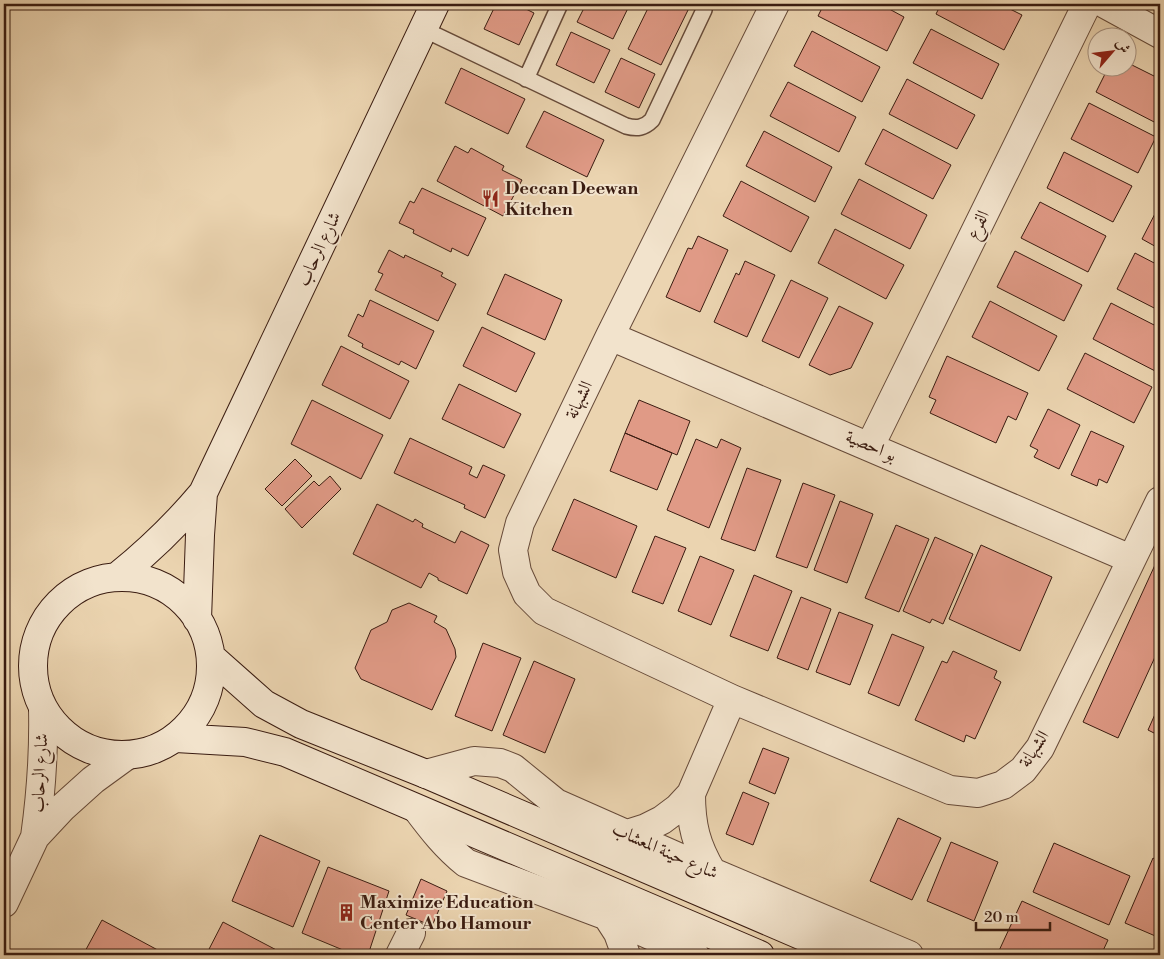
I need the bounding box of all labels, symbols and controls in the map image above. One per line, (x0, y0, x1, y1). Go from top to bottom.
north arrow (1086, 28, 1136, 78)
text: ش (1111, 36, 1134, 57)
place label: Deccan Deewan Kitchen (505, 177, 638, 221)
restaurant icon: Deccan Deewan Kitchen (481, 188, 501, 208)
street label: الفرع (961, 207, 998, 245)
street label: شارع الرحاب (292, 208, 349, 291)
street label: الشبهانة (560, 377, 598, 423)
street label: بو احصية (842, 425, 900, 467)
street label: الشبهانة (1013, 726, 1055, 772)
street label: شارع الرحاب (26, 733, 57, 814)
street label: شارع حينة المعشاب (607, 817, 722, 887)
place label: Maximize Education Center Abo Hamour (360, 891, 534, 935)
scale bar (976, 899, 1050, 931)
building icon: Maximize Education Center Abo Hamour (336, 902, 356, 922)
text: 20 m (984, 908, 1019, 927)

